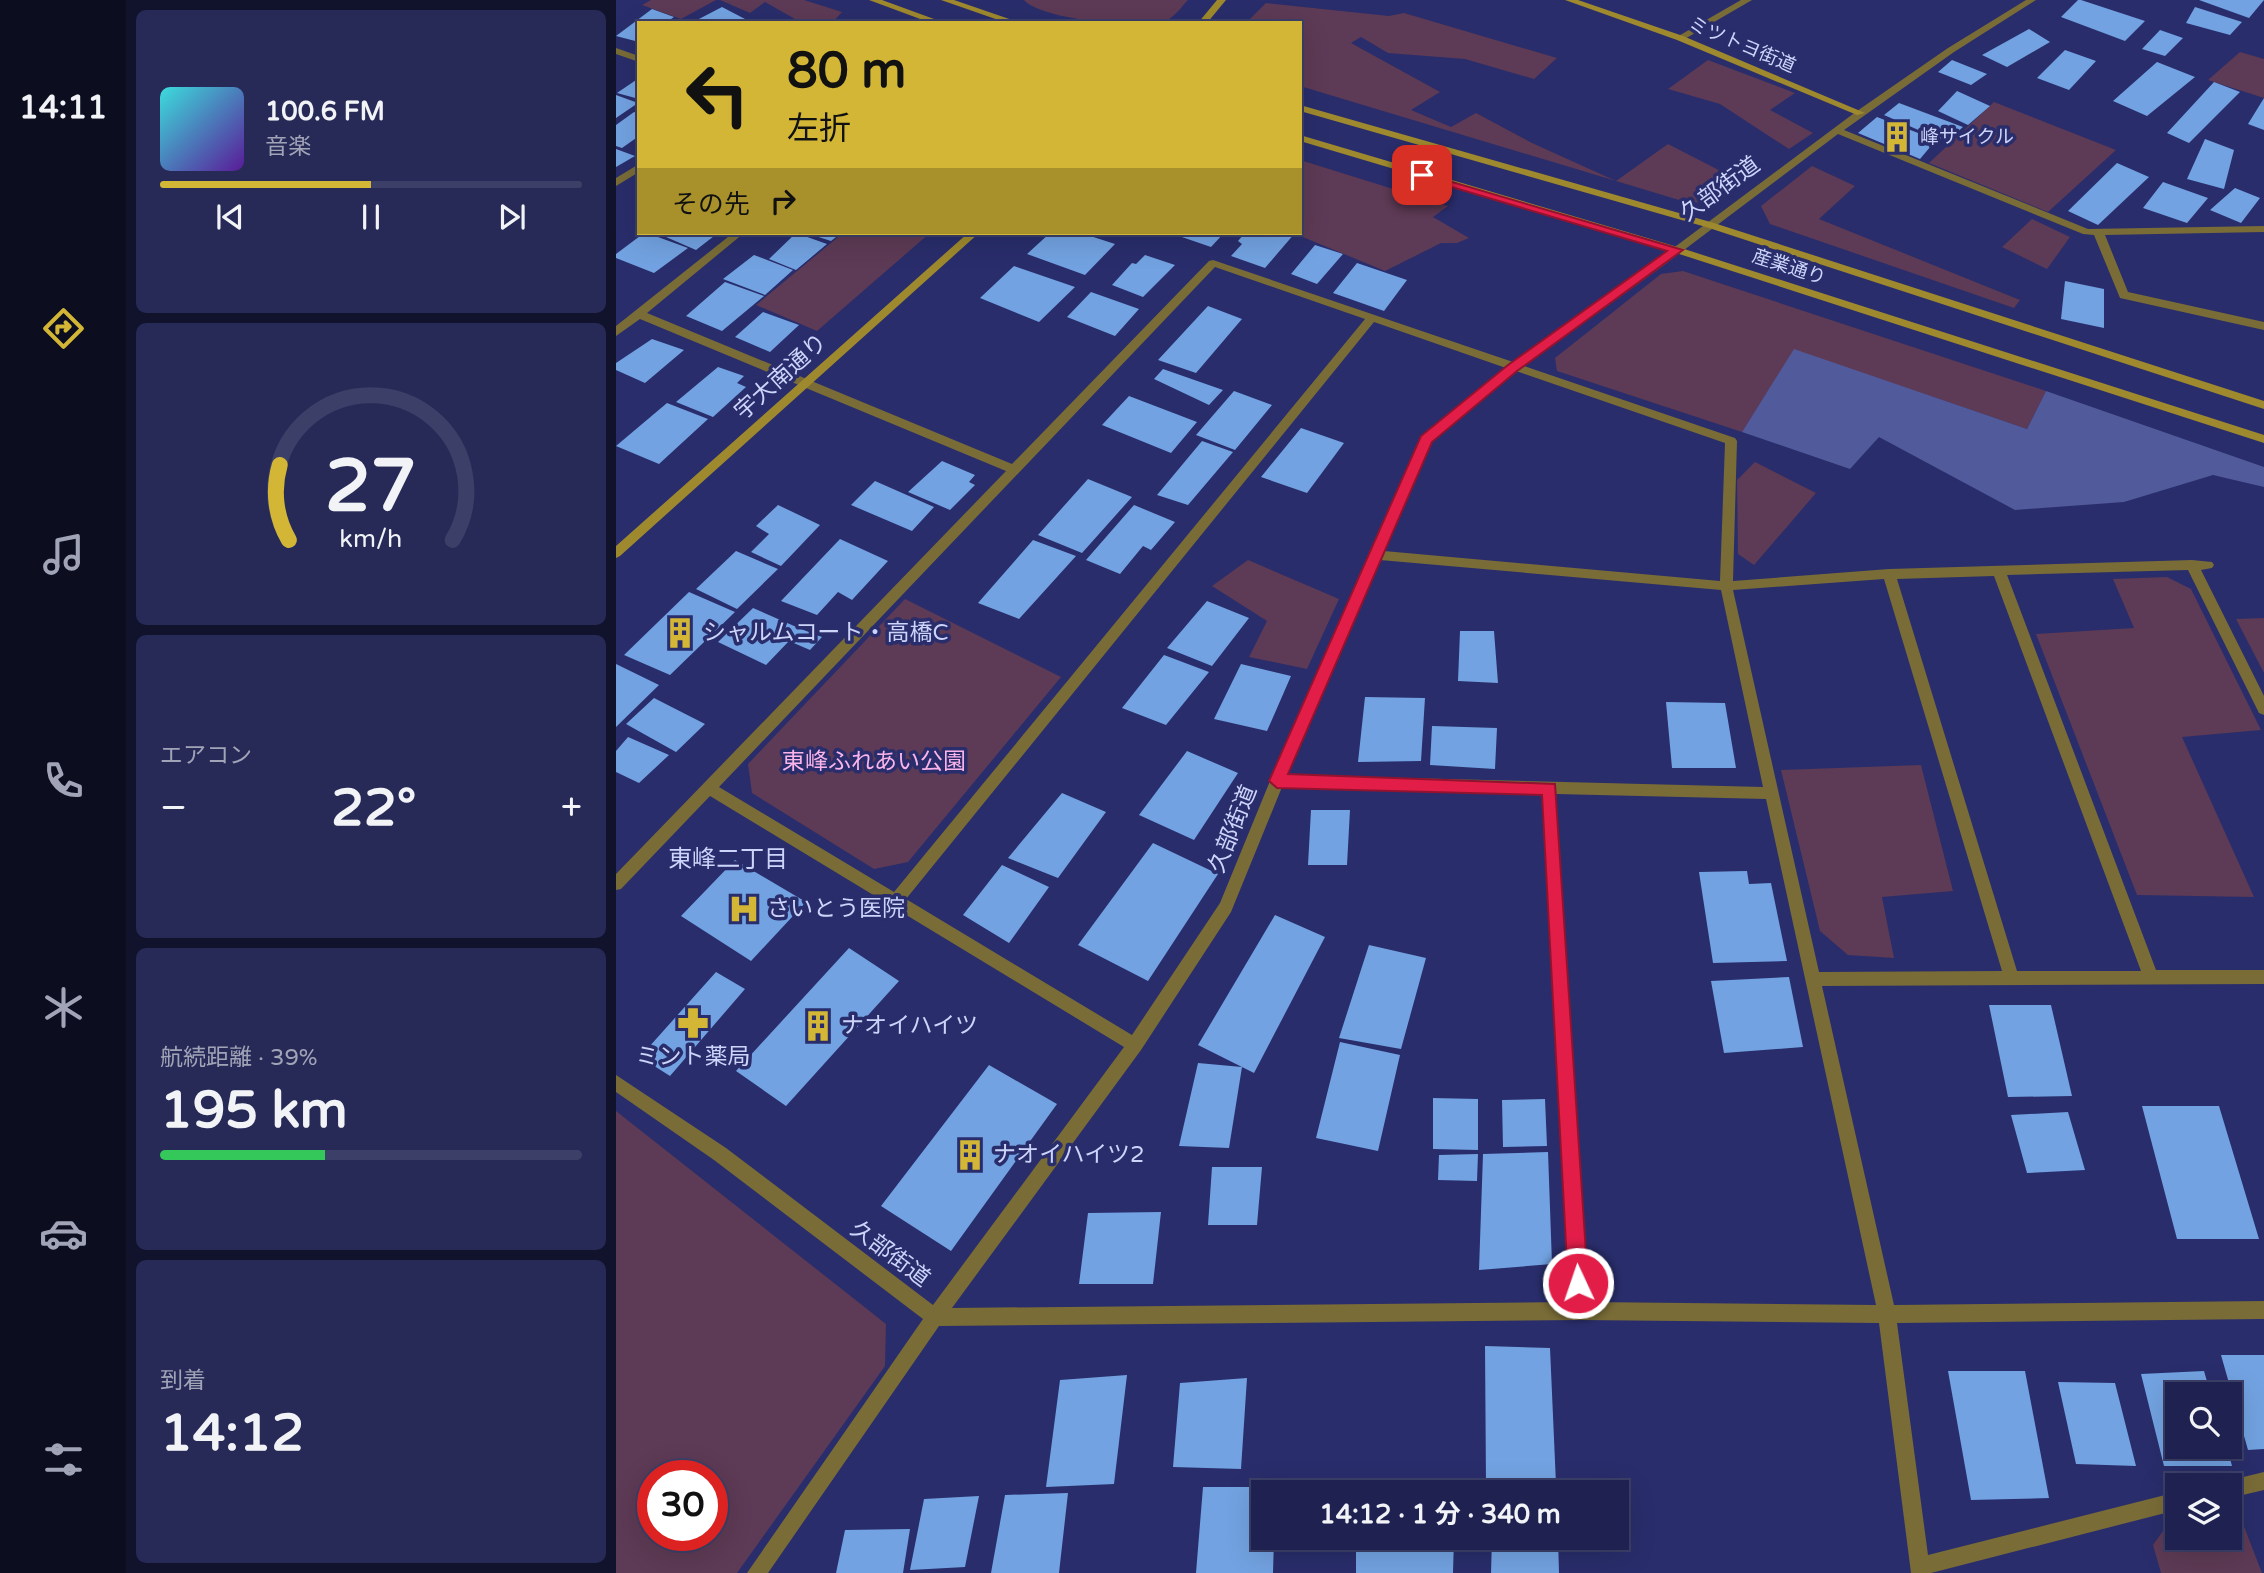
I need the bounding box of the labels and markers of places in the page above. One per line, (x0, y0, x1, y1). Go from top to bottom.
building icon: 峰サイクル (1880, 120, 1914, 154)
place label: 峰サイクル (1920, 126, 2014, 148)
pin (1392, 145, 1452, 205)
building icon: シャルムコート・高橋C (663, 616, 697, 650)
place label: シャルムコート・高橋C (703, 619, 949, 647)
hospital icon: さいとう医院 (727, 892, 761, 926)
place label: さいとう医院 (767, 895, 905, 923)
pharmacy icon: ミント薬局 (676, 1006, 710, 1040)
building icon: ナオイハイツ (801, 1009, 835, 1043)
place label: ナオイハイツ (841, 1012, 978, 1040)
place label: ミント薬局 (636, 1043, 751, 1071)
building icon: ナオイハイツ2 (953, 1138, 987, 1172)
place label: ナオイハイツ2 (993, 1141, 1145, 1169)

